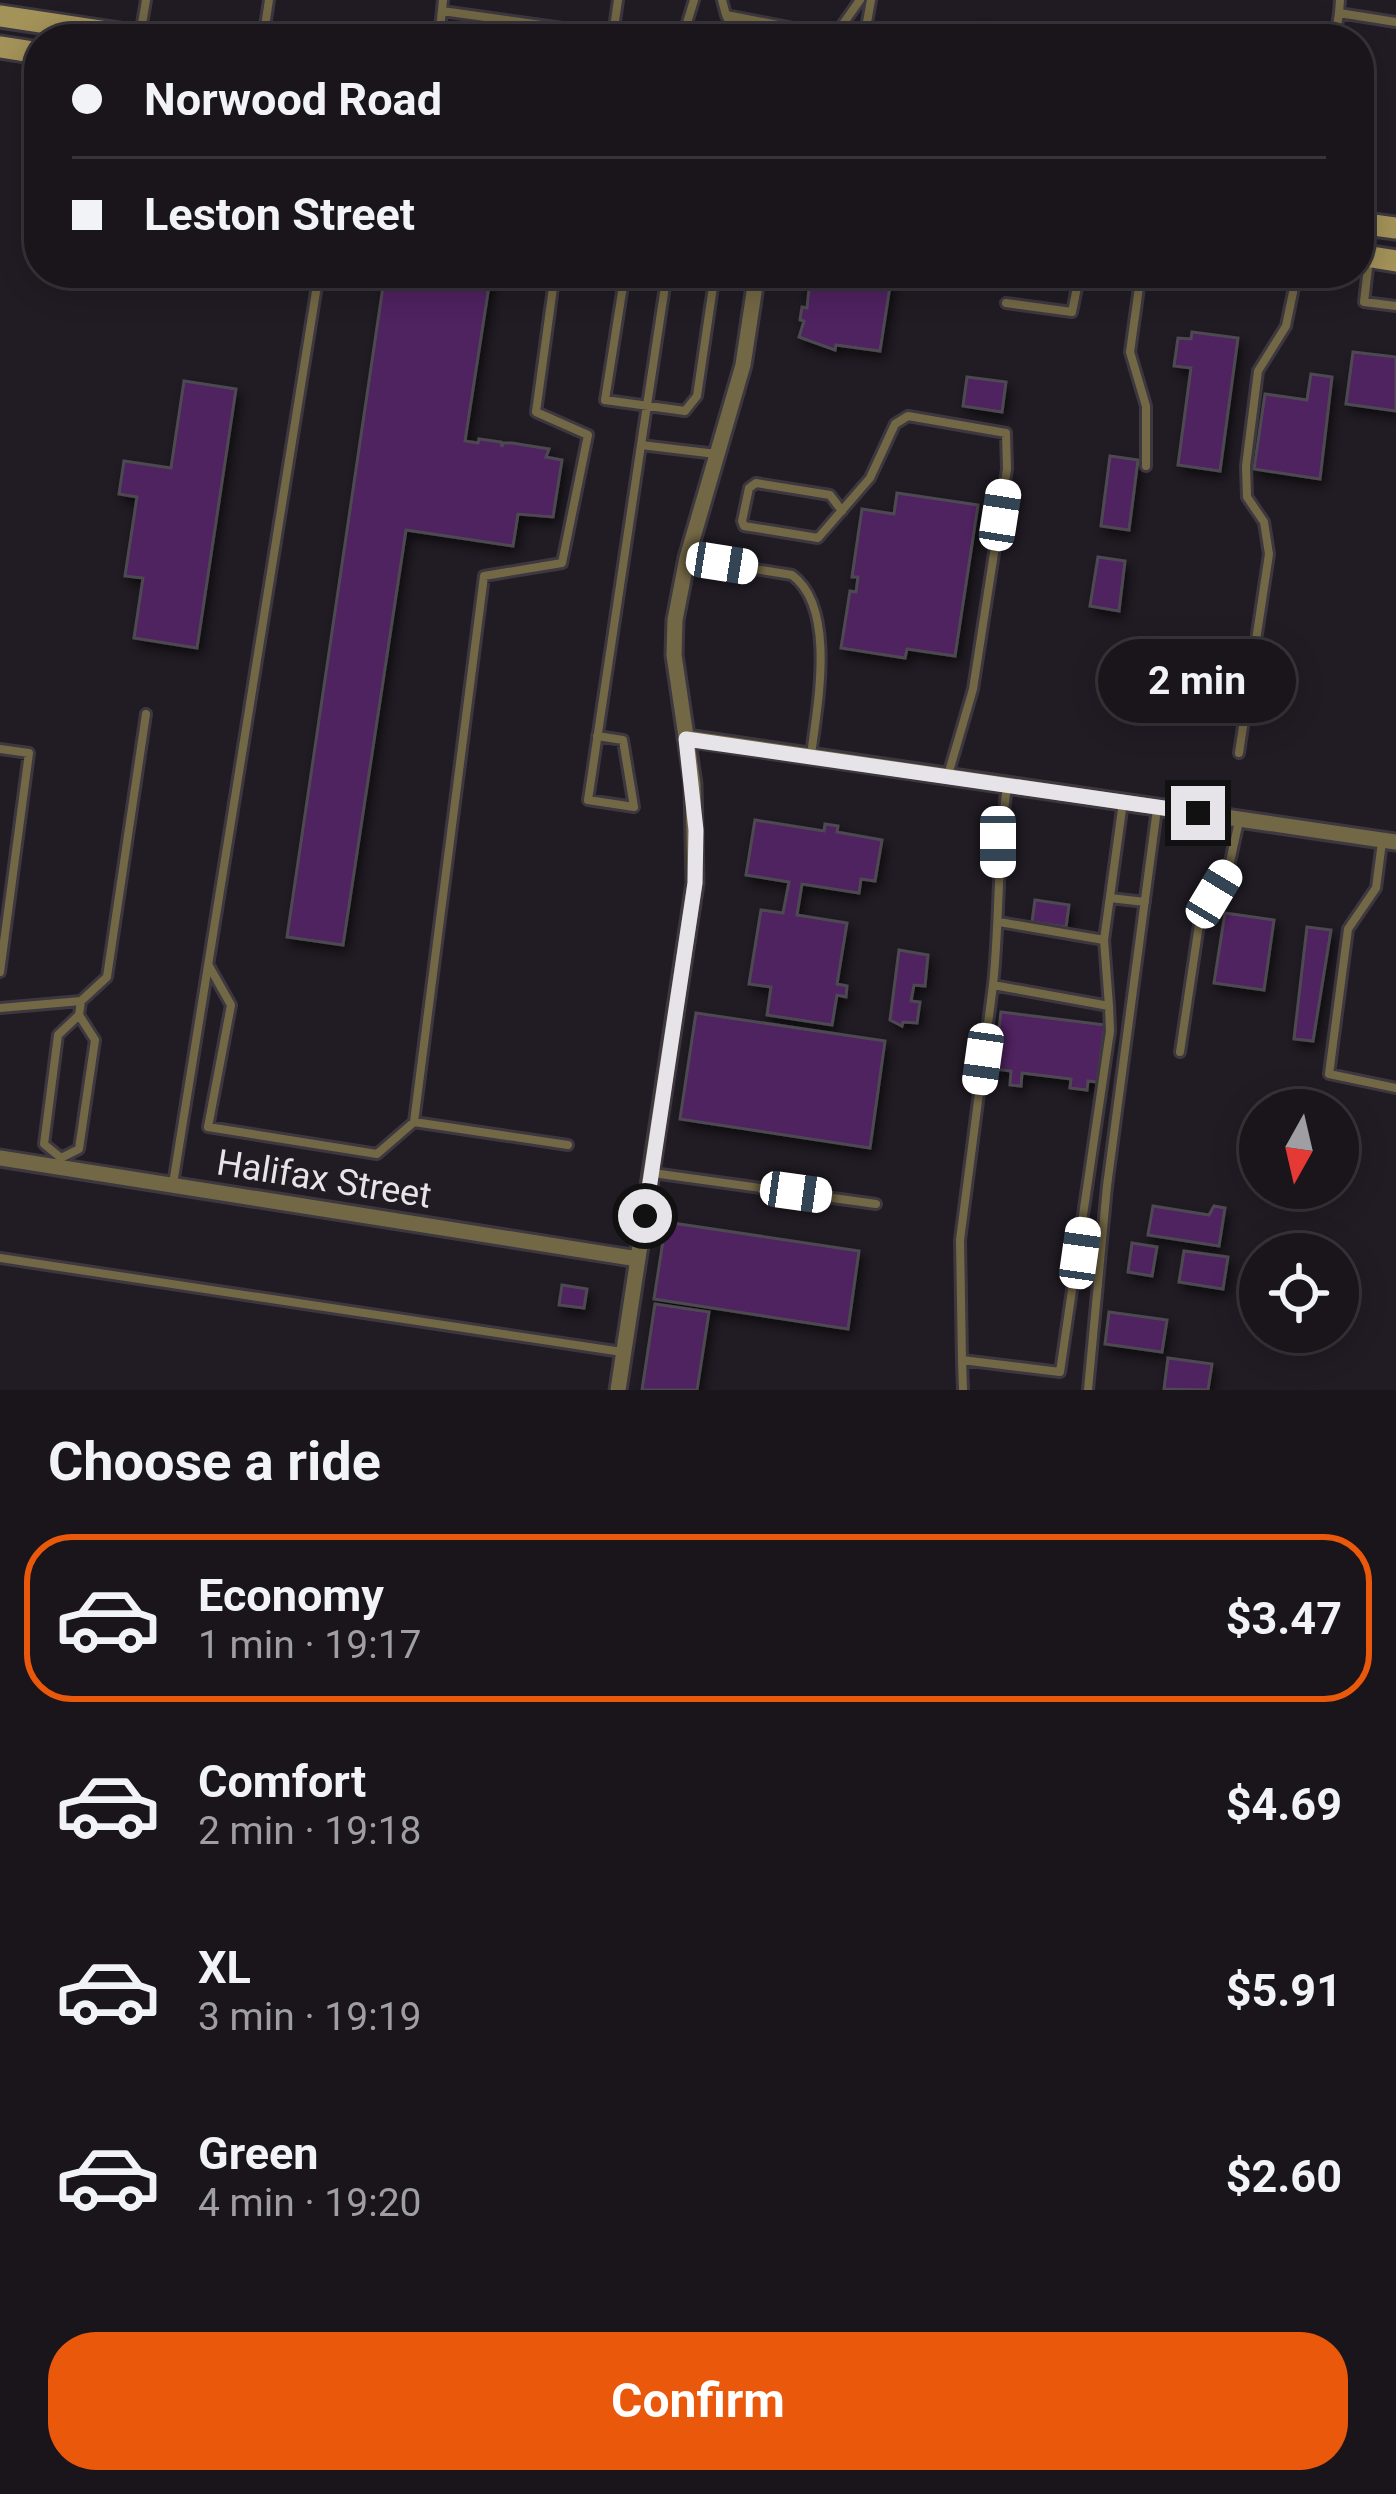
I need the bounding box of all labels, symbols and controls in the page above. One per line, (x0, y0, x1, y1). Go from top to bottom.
text: Norwood Road (144, 73, 442, 126)
text: Leston Street (144, 188, 415, 241)
car (977, 477, 1023, 553)
car (684, 540, 760, 586)
callout: 2 min (1099, 639, 1297, 723)
text: 2 min (1148, 658, 1246, 704)
route end (1171, 786, 1225, 840)
car (980, 806, 1016, 878)
car (1180, 854, 1248, 934)
car (960, 1021, 1006, 1097)
north arrow (1239, 1089, 1359, 1209)
map controls (1239, 1089, 1359, 1353)
street label: Halifax Street (214, 1141, 434, 1217)
car (758, 1169, 834, 1215)
route start (618, 1189, 672, 1243)
car (1057, 1215, 1103, 1291)
button: locate (1239, 1233, 1359, 1353)
text: Choose a ride (48, 1430, 381, 1493)
icon: car (54, 1564, 162, 1672)
text: Economy (198, 1569, 384, 1622)
text: $3.47 (1226, 1592, 1342, 1645)
text: 1 min · 19:17 (198, 1622, 421, 1668)
icon: car (54, 1750, 162, 1858)
text: Comfort (198, 1755, 366, 1808)
text: $4.69 (1226, 1778, 1342, 1831)
text: 2 min · 19:18 (198, 1808, 421, 1854)
icon: car (54, 1936, 162, 2044)
text: XL (198, 1941, 251, 1994)
text: $5.91 (1226, 1964, 1342, 2017)
text: 3 min · 19:19 (198, 1994, 421, 2040)
icon: car (54, 2122, 162, 2230)
text: Green (198, 2127, 319, 2180)
text: $2.60 (1226, 2150, 1342, 2203)
text: 4 min · 19:20 (198, 2180, 421, 2226)
button: Confirm (48, 2332, 1348, 2470)

